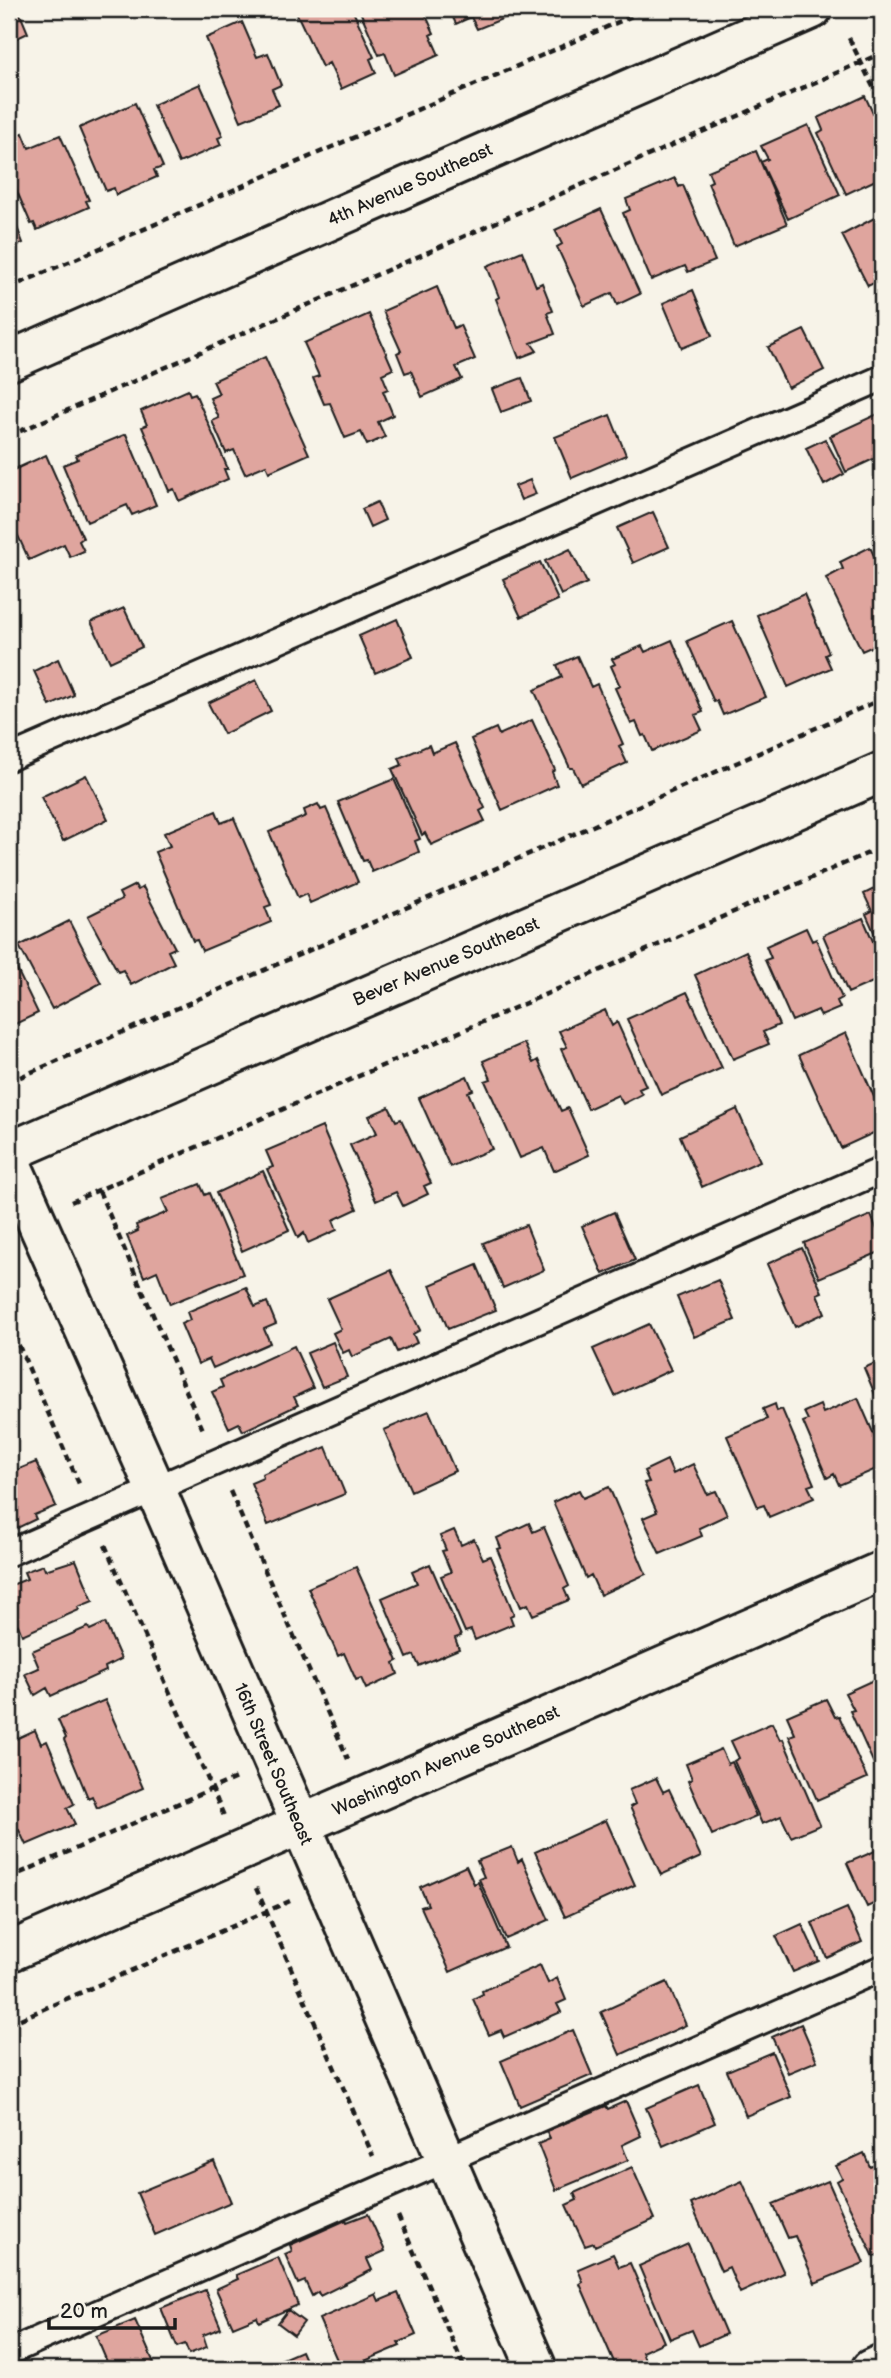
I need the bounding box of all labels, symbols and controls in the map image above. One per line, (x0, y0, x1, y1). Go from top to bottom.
street label: 4th Avenue Southeast (324, 139, 496, 231)
street label: Bever Avenue Southeast (350, 913, 543, 1011)
street label: 16th Street Southeast (229, 1680, 317, 1848)
street label: Washington Avenue Southeast (329, 1701, 563, 1821)
scale bar (49, 2287, 175, 2331)
text: 20 m (60, 2299, 108, 2324)

